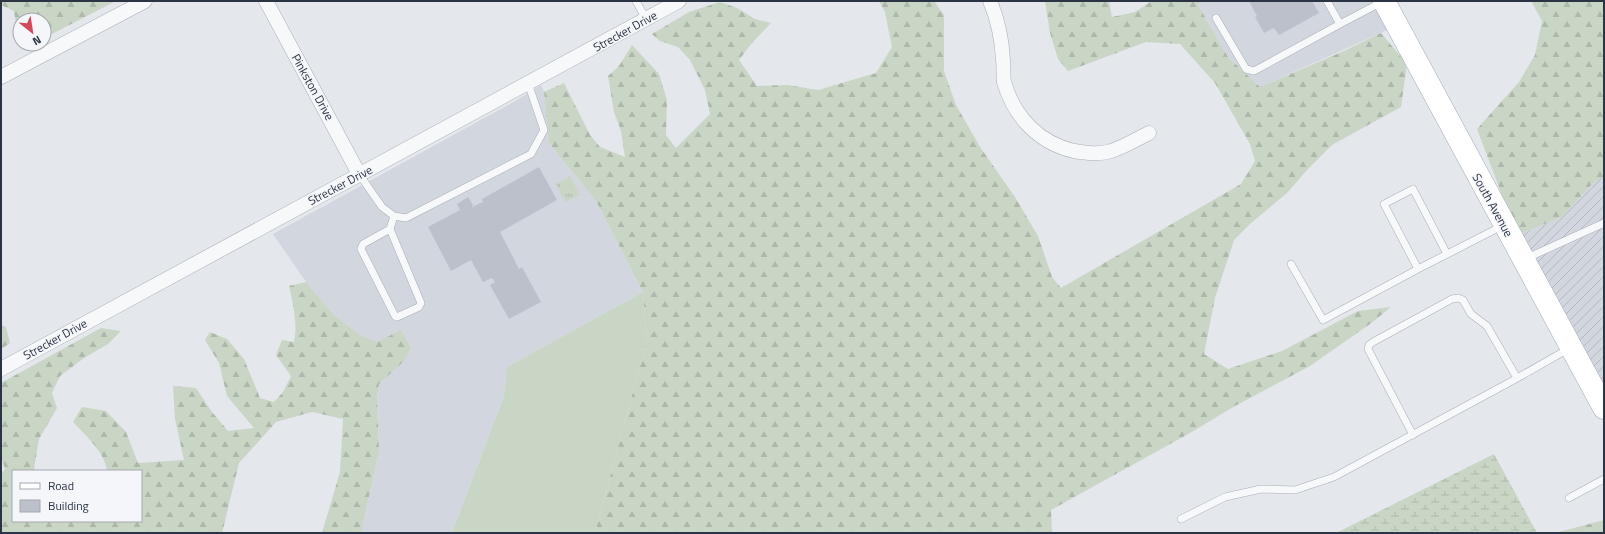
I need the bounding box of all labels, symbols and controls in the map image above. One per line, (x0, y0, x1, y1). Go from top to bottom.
street label: Strecker Drive (590, 6, 660, 56)
north arrow (12, 12, 52, 52)
text: N (30, 32, 44, 49)
street label: Pinkston Drive (287, 50, 339, 124)
street label: Strecker Drive (304, 160, 376, 210)
street label: South Avenue (1468, 170, 1518, 240)
street label: Strecker Drive (20, 314, 90, 364)
legend (12, 470, 142, 522)
text: Road (48, 476, 74, 495)
text: Building (48, 496, 89, 515)

